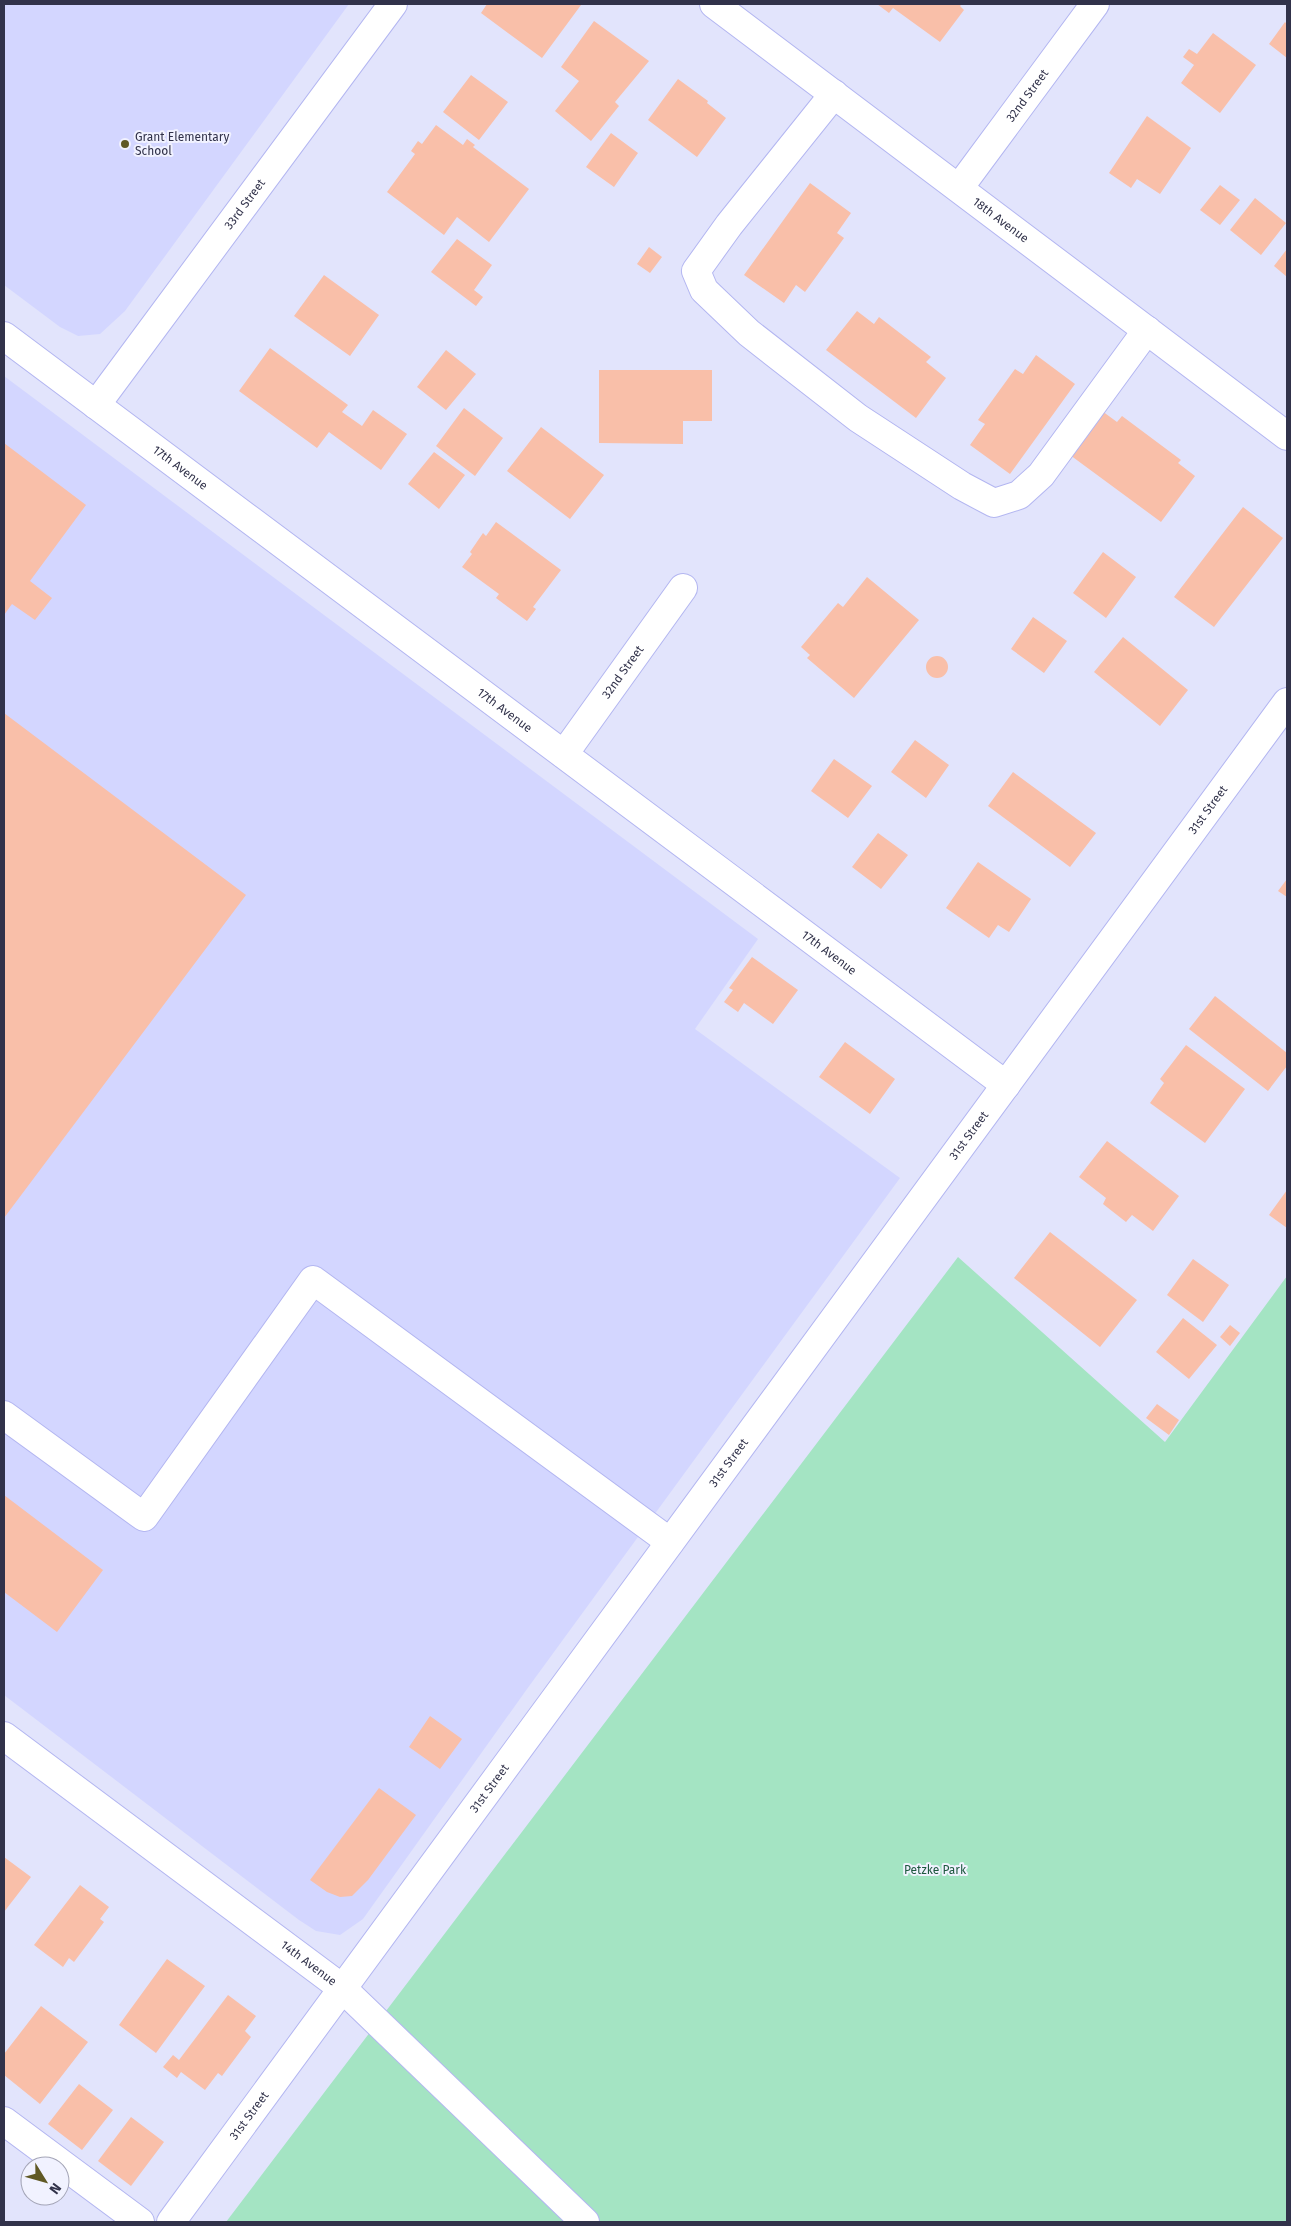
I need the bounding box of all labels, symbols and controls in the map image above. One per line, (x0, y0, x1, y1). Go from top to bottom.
street label: 32nd Street (1003, 66, 1052, 125)
place label: Grant Elementary School (135, 130, 229, 158)
marker: Grant Elementary School (119, 138, 131, 150)
street label: 33rd Street (222, 176, 268, 232)
street label: 18th Avenue (970, 195, 1031, 246)
street label: 17th Avenue (150, 443, 210, 493)
street label: 32nd Street (599, 642, 647, 701)
street label: 17th Avenue (474, 685, 535, 735)
street label: 31st Street (1185, 782, 1231, 837)
street label: 17th Avenue (799, 928, 859, 978)
street label: 31st Street (946, 1108, 992, 1162)
street label: 31st Street (706, 1435, 751, 1490)
street label: 31st Street (467, 1761, 512, 1815)
park label: Petzke Park (904, 1863, 967, 1877)
street label: 14th Avenue (278, 1938, 339, 1988)
street label: 31st Street (227, 2088, 272, 2143)
north arrow (20, 2156, 70, 2206)
text: N (45, 2180, 65, 2197)

